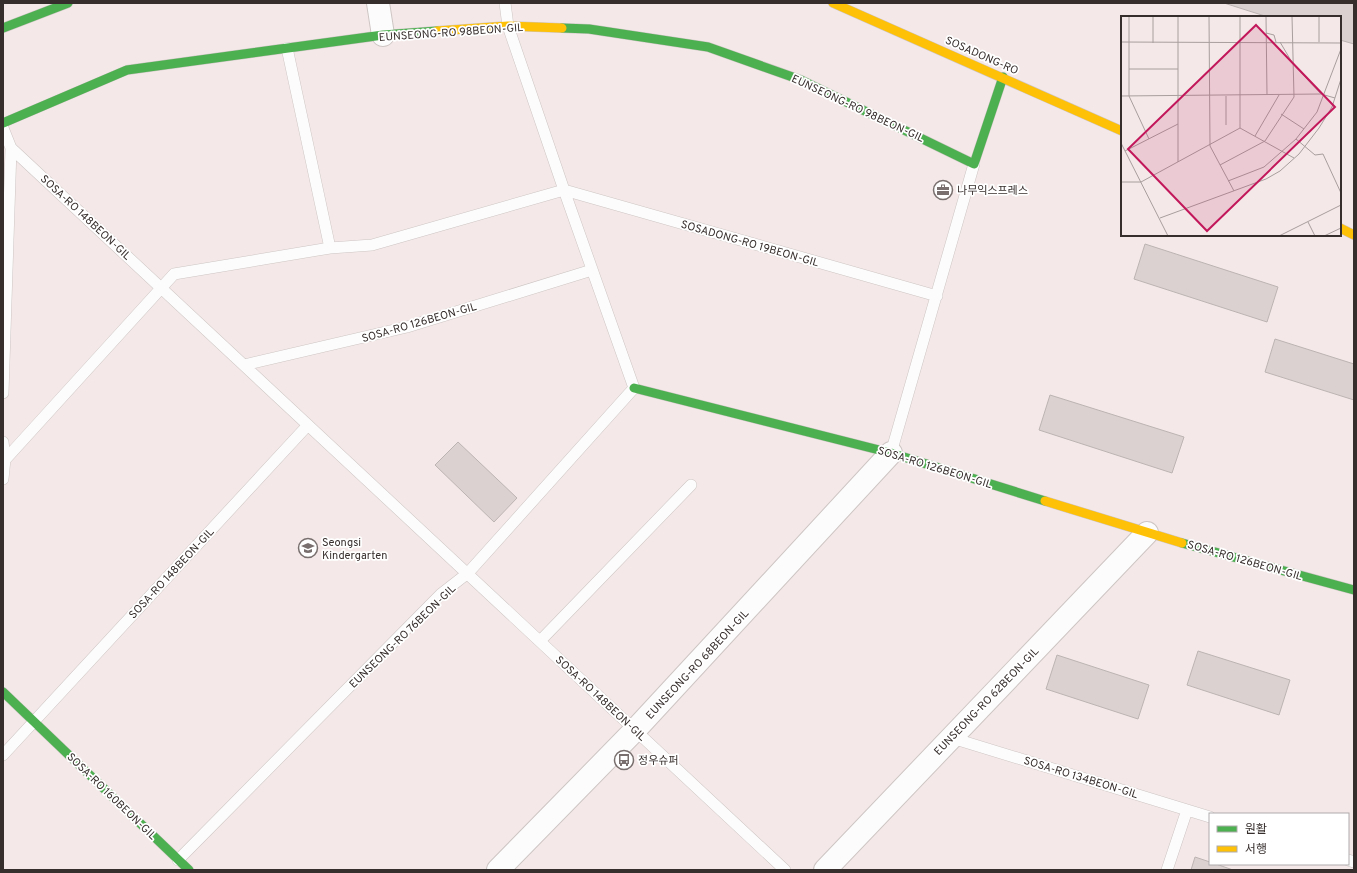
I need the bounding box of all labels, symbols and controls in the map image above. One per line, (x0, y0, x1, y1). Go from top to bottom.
inset map (1121, 16, 1341, 236)
street label: EUNSEONG-RO 98BEON-GIL (378, 21, 524, 45)
street label: SOSADONG-RO (943, 34, 1020, 78)
street label: EUNSEONG-RO 98BEON-GIL (789, 72, 926, 146)
street label: SOSA-RO 148BEON-GIL (37, 172, 134, 263)
office icon: 나무익스프레스 (932, 179, 954, 201)
place label: 나무익스프레스 (957, 184, 1028, 198)
street label: SOSADONG-RO 19BEON-GIL (679, 218, 820, 270)
street label: SOSA-RO 126BEON-GIL (360, 300, 478, 346)
street label: SOSA-RO 126BEON-GIL (876, 444, 994, 492)
street label: SOSA-RO 148BEON-GIL (126, 525, 217, 622)
place label: Seongsi Kindergarten (322, 536, 388, 563)
school or university icon: Seongsi Kindergarten (297, 537, 319, 559)
street label: SOSA-RO 126BEON-GIL (1186, 538, 1304, 584)
street label: EUNSEONG-RO 76BEON-GIL (346, 582, 459, 691)
street label: EUNSEONG-RO 68BEON-GIL (643, 607, 752, 722)
street label: EUNSEONG-RO 62BEON-GIL (931, 645, 1042, 759)
street label: SOSA-RO 148BEON-GIL (552, 653, 649, 744)
bus stop icon: 정우슈퍼 (613, 749, 635, 771)
street label: SOSA-RO 160BEON-GIL (64, 750, 159, 843)
place label: 정우슈퍼 (638, 754, 678, 768)
street label: SOSA-RO 134BEON-GIL (1022, 754, 1140, 802)
legend (1209, 813, 1349, 865)
text: 원활 (1245, 822, 1267, 838)
text: 서행 (1245, 842, 1267, 858)

